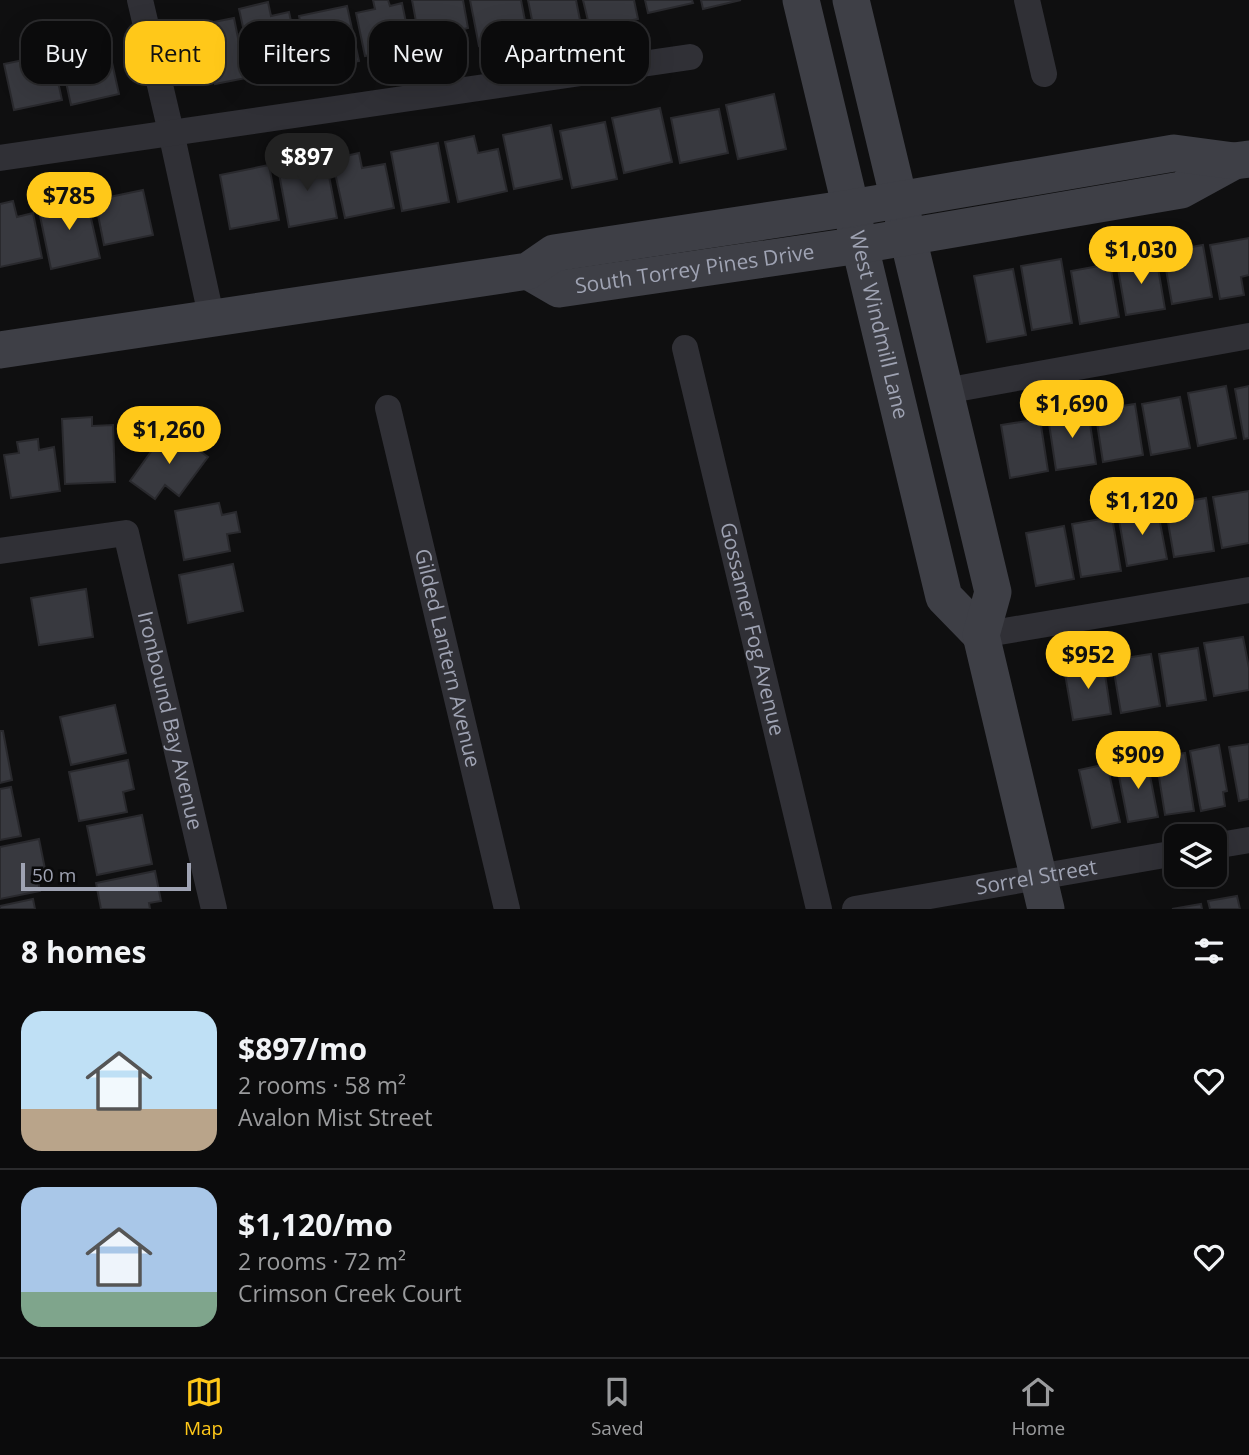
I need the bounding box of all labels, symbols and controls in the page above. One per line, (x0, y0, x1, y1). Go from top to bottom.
chip: Buy (21, 21, 111, 84)
chip: Rent (125, 21, 225, 84)
chip: Filters (239, 21, 355, 84)
chip: New (369, 21, 467, 84)
chip: Apartment (481, 21, 649, 84)
pin: $897 (266, 134, 348, 193)
text: $897 (281, 140, 333, 172)
pin: $785 (28, 173, 110, 232)
text: $785 (43, 179, 95, 211)
pin: $1,030 (1084, 226, 1198, 286)
street label: West Windmill Lane (844, 228, 916, 422)
text: $1,030 (1105, 233, 1177, 265)
street label: South Torrey Pines Drive (573, 237, 816, 300)
pin: $1,690 (1015, 380, 1129, 440)
text: $1,690 (1036, 387, 1108, 419)
pin: $1,260 (112, 406, 226, 466)
text: $1,260 (133, 413, 205, 445)
pin: $1,120 (1085, 477, 1199, 537)
text: $1,120 (1106, 484, 1178, 516)
street label: Gossamer Fog Avenue (714, 519, 792, 738)
street label: Gilded Lantern Avenue (409, 546, 488, 770)
street label: Ironbound Bay Avenue (132, 608, 210, 833)
pin: $952 (1047, 632, 1129, 691)
text: $952 (1062, 638, 1114, 670)
pin: $909 (1097, 732, 1179, 791)
text: $909 (1112, 738, 1164, 770)
map controls (1164, 824, 1227, 887)
button: layers (1164, 824, 1227, 887)
street label: Sorrel Street (973, 852, 1099, 901)
scale bar (21, 860, 191, 892)
text: 50 m (32, 862, 76, 888)
text: 8 homes (21, 931, 146, 972)
icon: filters (1190, 932, 1228, 970)
text: $897/mo (238, 1028, 367, 1069)
icon: home (77, 1039, 161, 1123)
icon: heart (1190, 1062, 1228, 1100)
text: 2 rooms · 58 m² (238, 1069, 406, 1101)
text: Avalon Mist Street (238, 1101, 432, 1133)
text: $1,120/mo (238, 1204, 393, 1245)
icon: home (77, 1215, 161, 1299)
icon: heart (1190, 1238, 1228, 1276)
text: 2 rooms · 72 m² (238, 1245, 406, 1277)
text: Crimson Creek Court (238, 1277, 462, 1309)
tab: Map (184, 1373, 223, 1441)
tab: Saved (591, 1373, 644, 1441)
tab: Home (1011, 1373, 1065, 1441)

